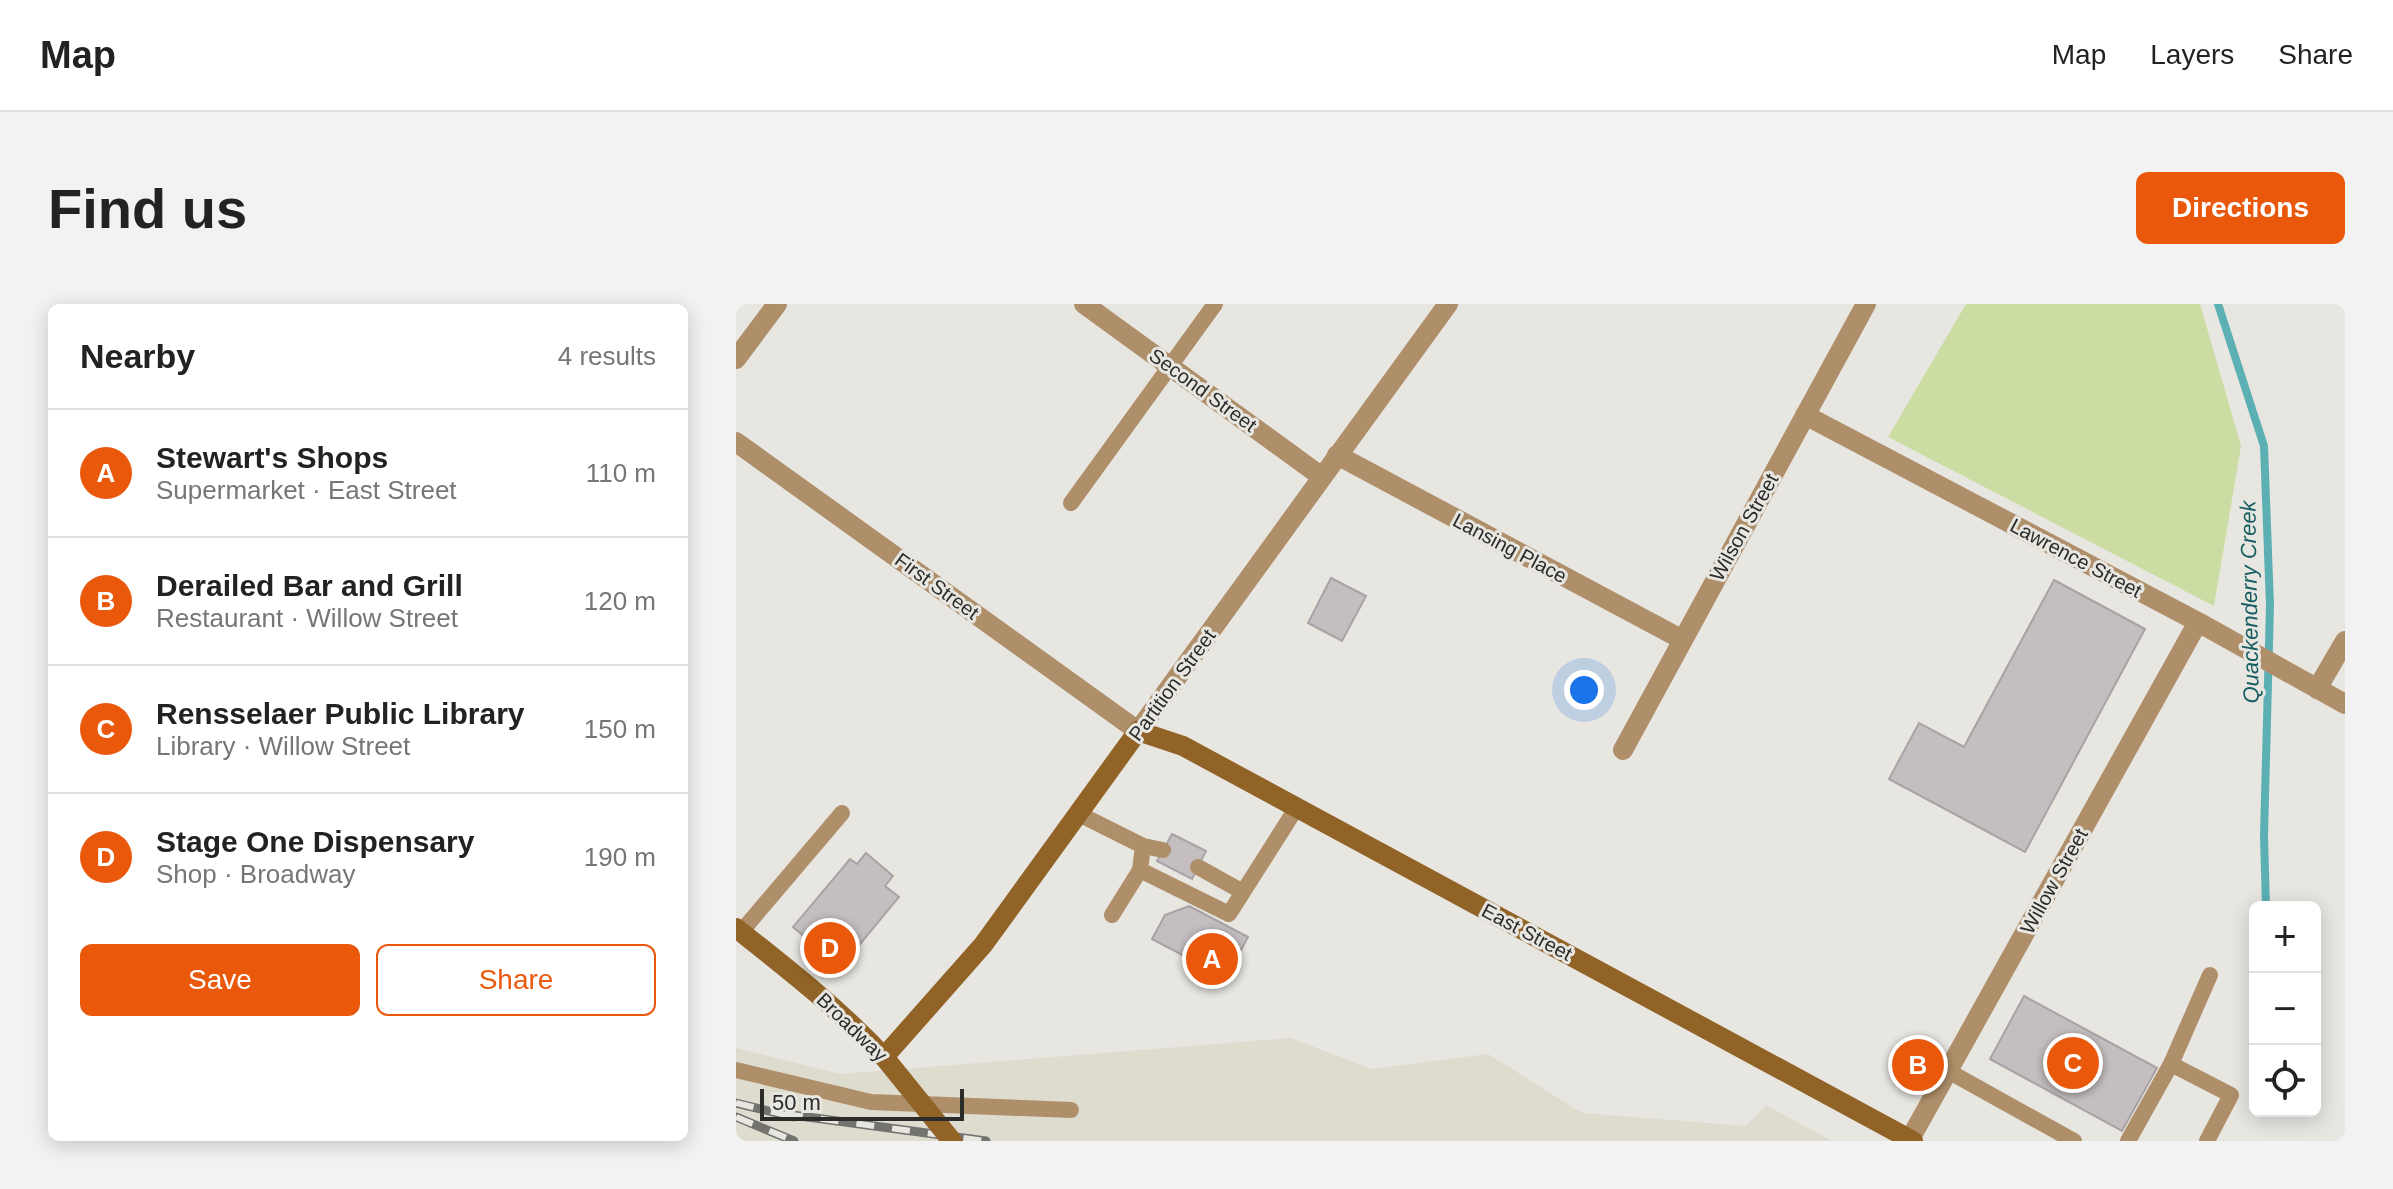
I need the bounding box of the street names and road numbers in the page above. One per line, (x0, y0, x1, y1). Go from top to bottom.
street label: Second Street (1145, 344, 1261, 436)
street label: Wilson Street (1706, 469, 1783, 584)
street label: Lansing Place (1449, 509, 1571, 587)
street label: Lawrence Street (2007, 514, 2146, 602)
street label: First Street (891, 548, 983, 624)
street label: Partition Street (1124, 625, 1220, 745)
street label: Willow Street (2016, 824, 2092, 937)
street label: East Street (1478, 899, 1576, 965)
street label: Broadway (812, 988, 892, 1066)

